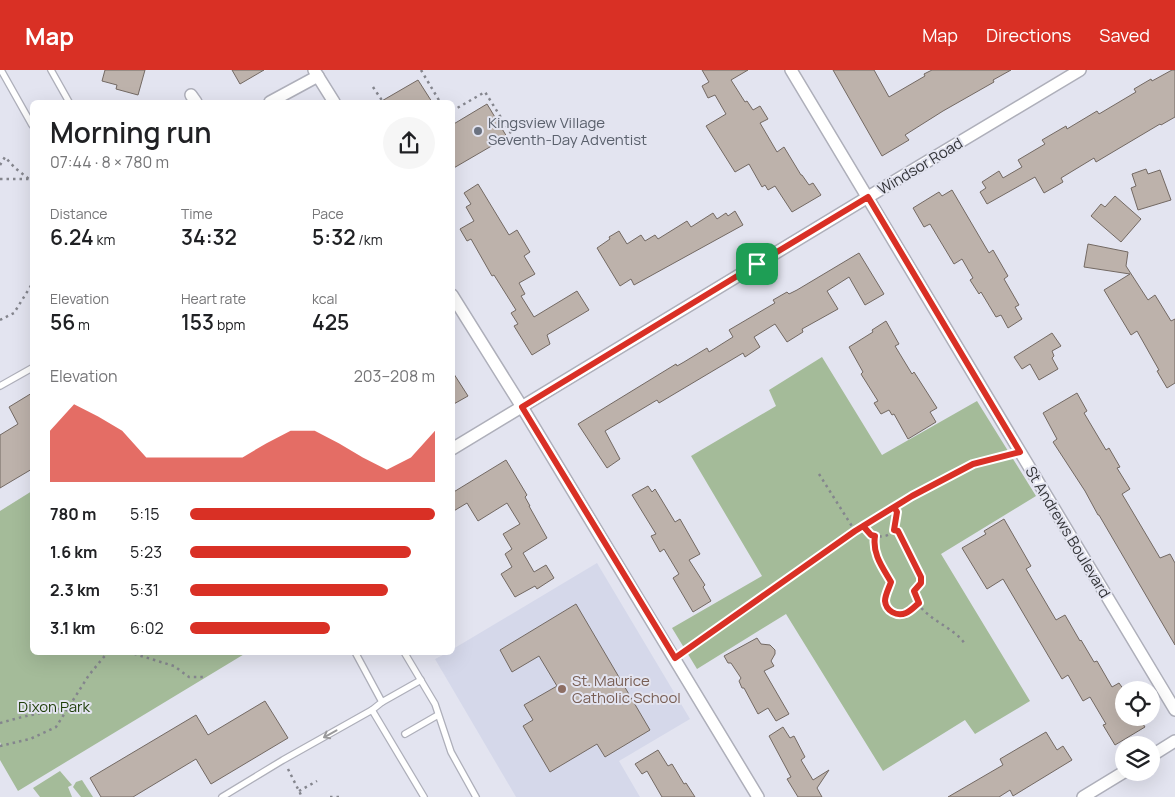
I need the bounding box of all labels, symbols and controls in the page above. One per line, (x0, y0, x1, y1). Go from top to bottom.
text: Map (25, 19, 74, 52)
text: Map (922, 23, 958, 47)
text: Directions (986, 23, 1071, 47)
text: Saved (1099, 23, 1150, 47)
place label: Kingsview Village Seventh-Day Adventist (488, 112, 647, 150)
text: Morning run (50, 113, 211, 151)
button: share (383, 117, 435, 169)
marker: Kingsview Village Seventh-Day Adventist (472, 125, 484, 137)
street label: Windsor Road (874, 132, 966, 200)
text: 07:44 · 8 × 780 m (50, 151, 169, 173)
text: Distance (50, 204, 107, 223)
text: Time (181, 204, 213, 223)
text: Pace (312, 204, 344, 223)
text: 6.24 (50, 223, 94, 251)
text: 34:32 (181, 223, 237, 251)
text: 5:32 (312, 223, 355, 251)
text: km (94, 230, 115, 249)
text: /km (355, 230, 383, 249)
pin (736, 243, 778, 285)
icon: arrive (743, 250, 771, 278)
text: Elevation (50, 289, 109, 308)
text: Heart rate (181, 289, 246, 308)
text: kcal (312, 289, 338, 308)
text: 56 (50, 308, 75, 336)
text: 153 (181, 308, 214, 336)
text: 425 (312, 308, 349, 336)
text: m (75, 315, 90, 334)
text: bpm (214, 315, 245, 334)
text: Elevation (50, 365, 118, 387)
text: 203–208 m (354, 365, 435, 387)
street label: St Andrews Boulevard (1020, 462, 1116, 602)
text: 780 m (50, 503, 96, 525)
text: 5:15 (130, 503, 160, 525)
text: 1.6 km (50, 541, 97, 563)
text: 5:23 (130, 541, 162, 563)
text: 2.3 km (50, 579, 100, 601)
text: 5:31 (130, 579, 159, 601)
text: 3.1 km (50, 617, 95, 639)
text: 6:02 (130, 617, 164, 639)
place label: St. Maurice Catholic School (572, 670, 681, 708)
map controls (1115, 681, 1160, 781)
button: locate (1115, 681, 1160, 726)
marker: St. Maurice Catholic School (556, 683, 568, 695)
park label: Dixon Park (18, 696, 90, 717)
one-way arrow (322, 729, 337, 739)
button: layers (1115, 736, 1160, 781)

